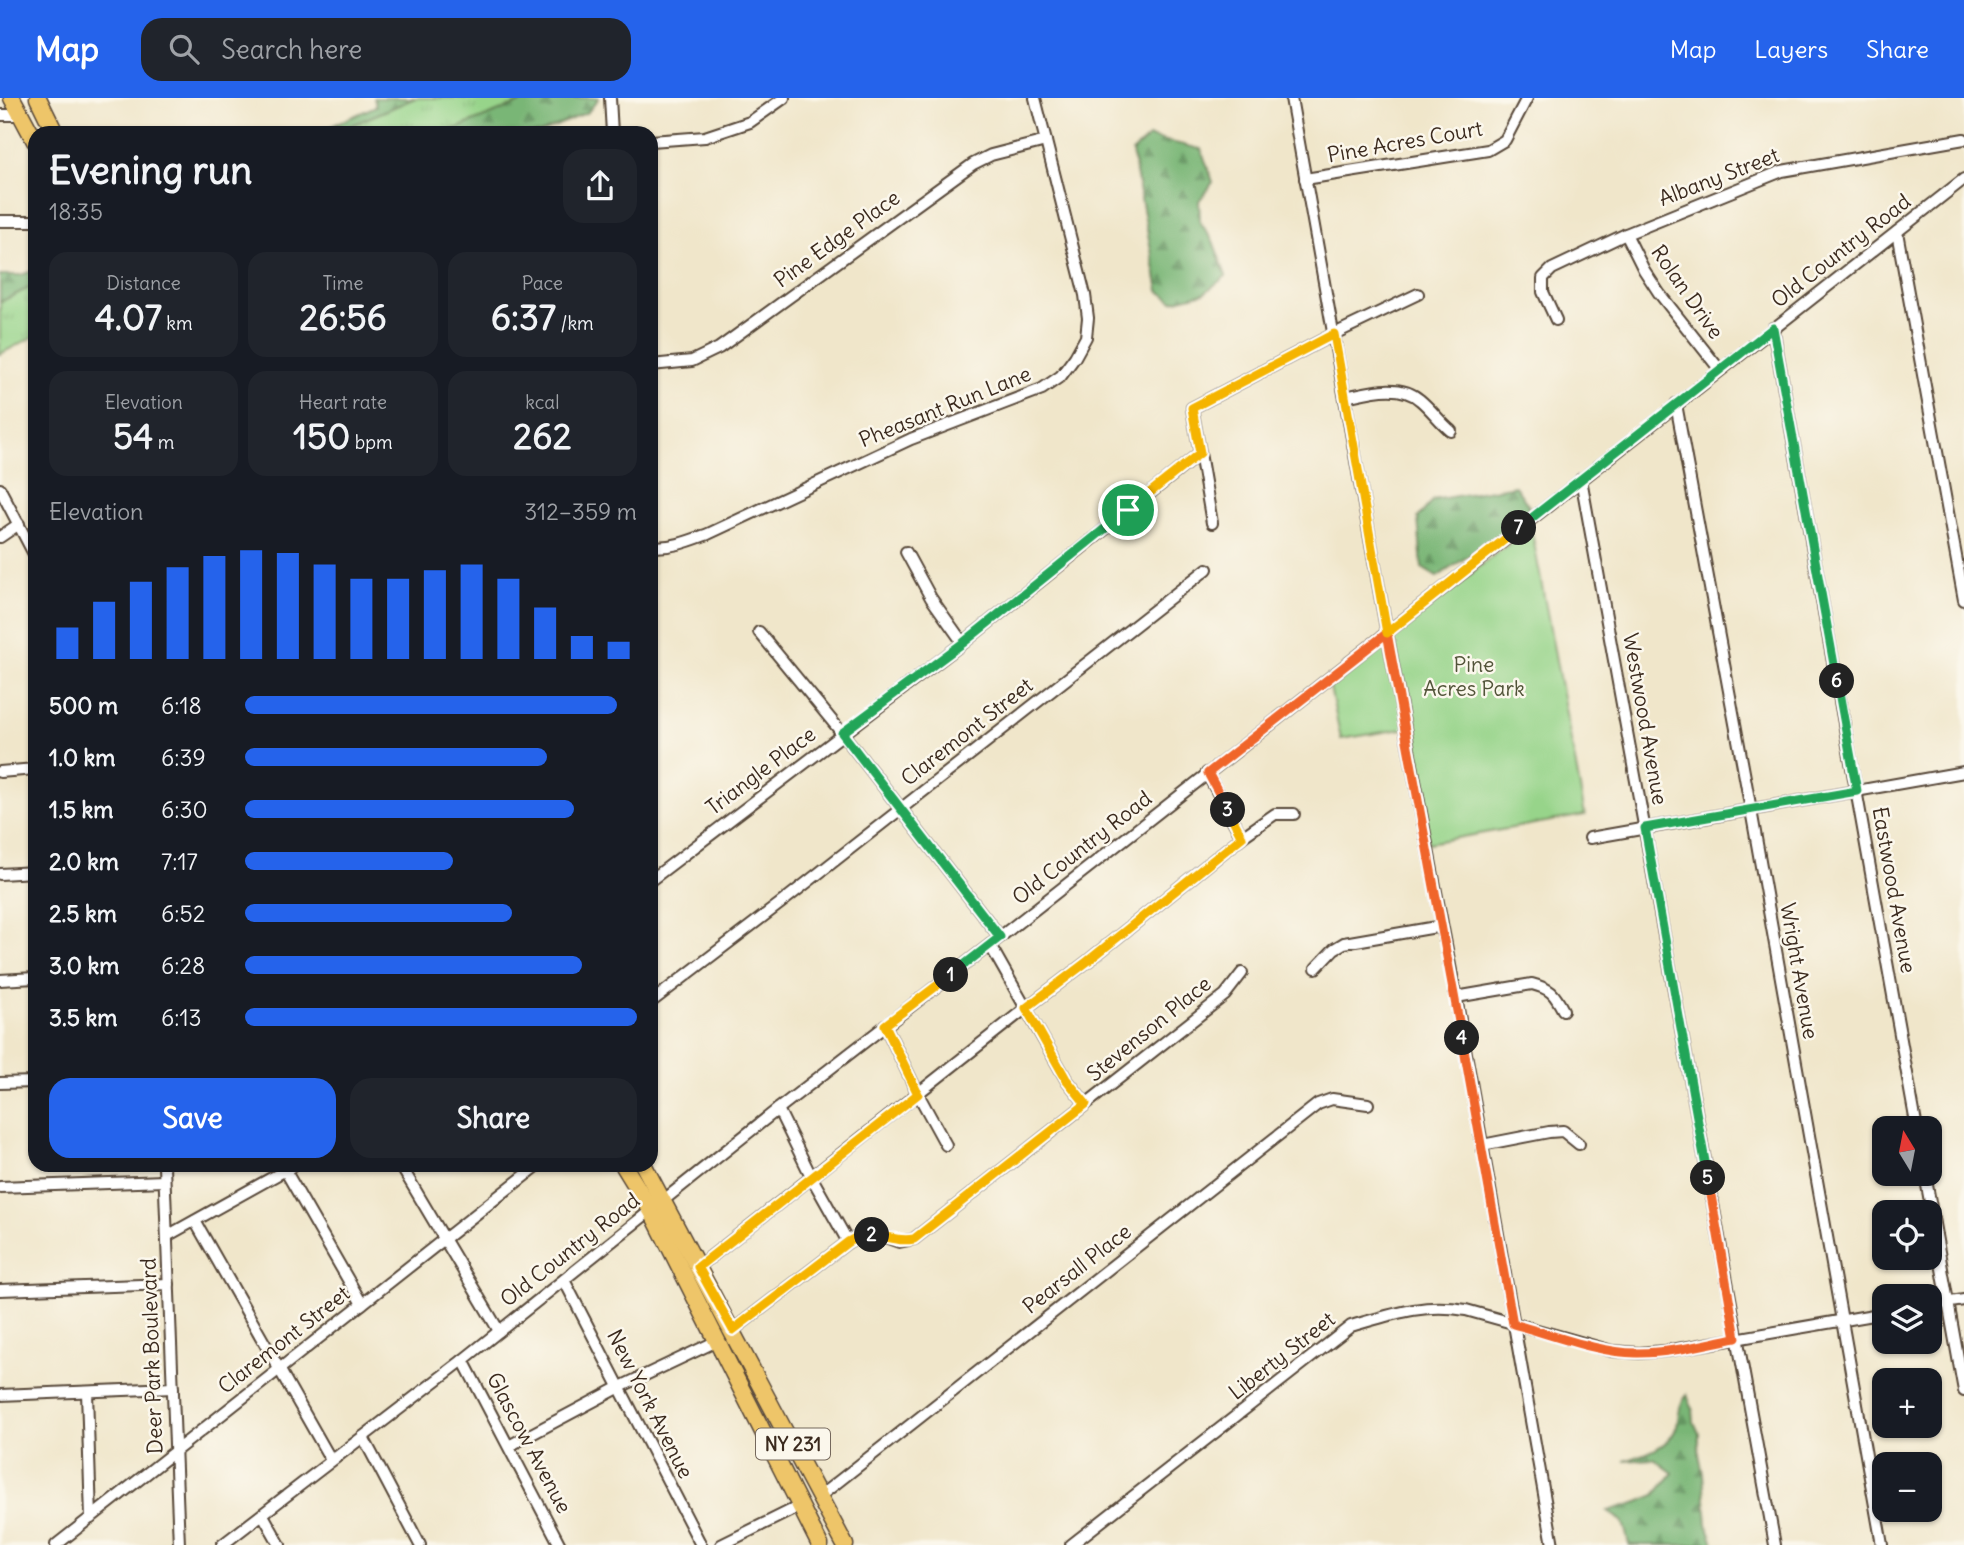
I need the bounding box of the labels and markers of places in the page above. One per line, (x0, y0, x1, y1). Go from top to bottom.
pin (1098, 480, 1158, 540)
pin: 7 (1502, 510, 1536, 546)
pin: 6 (1820, 664, 1854, 698)
pin: 3 (1210, 792, 1246, 828)
pin: 1 (934, 958, 968, 992)
pin: 4 (1444, 1020, 1480, 1056)
pin: 5 (1690, 1160, 1726, 1196)
pin: 2 (854, 1218, 890, 1252)

